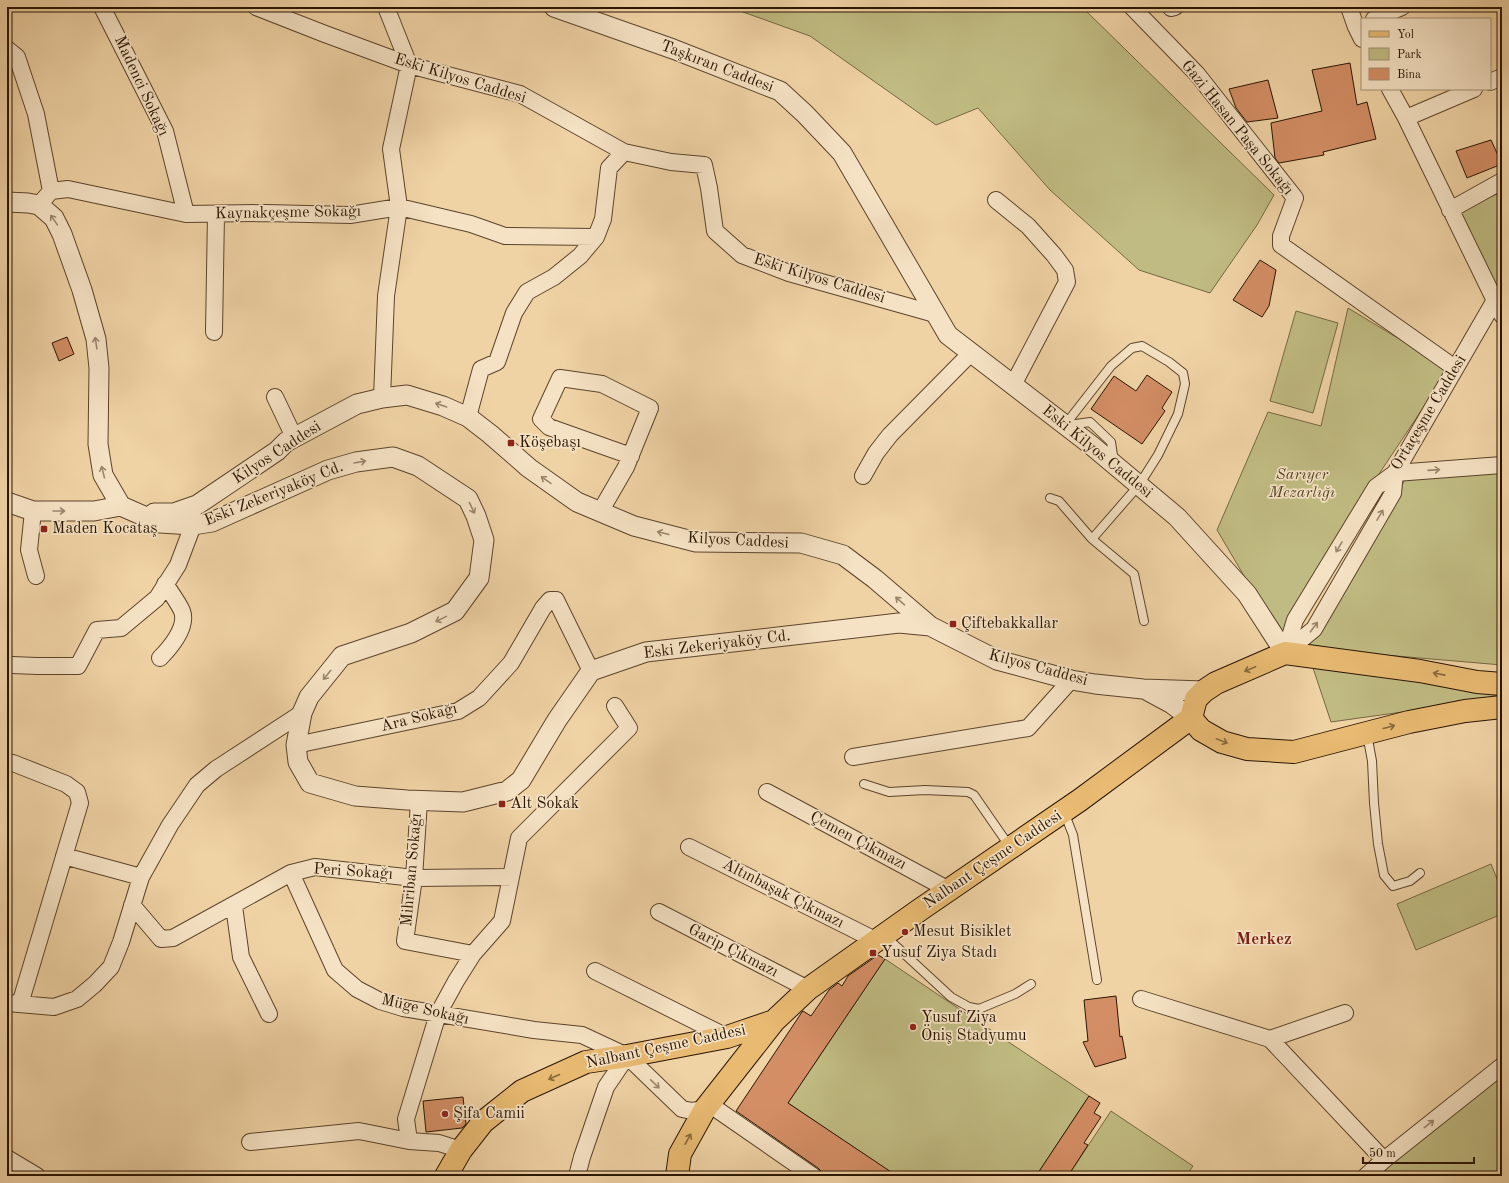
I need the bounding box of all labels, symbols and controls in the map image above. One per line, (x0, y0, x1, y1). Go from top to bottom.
legend (1361, 18, 1491, 90)
text: Yol (1397, 29, 1414, 41)
street label: Madenci Sokağı (111, 33, 171, 139)
street label: Taşkıran Caddesi (658, 38, 776, 96)
text: Park (1397, 49, 1422, 61)
street label: Eski Kilyos Caddesi (392, 51, 528, 107)
street label: Gazi Hasan Paşa Sokağı (1178, 58, 1296, 198)
text: Bina (1397, 69, 1421, 81)
street label: Kaynakçeşme Sokağı (215, 204, 361, 222)
one-way arrow (50, 215, 58, 226)
street label: Eski Kilyos Caddesi (751, 251, 887, 307)
one-way arrow (92, 337, 100, 350)
street label: Ortaçeşme Caddesi (1388, 353, 1470, 473)
one-way arrow (435, 401, 447, 409)
street label: Eski Kilyos Caddesi (1039, 403, 1155, 501)
street label: Kilyos Caddesi (230, 419, 324, 487)
place label: Köşebaşı (519, 435, 581, 451)
marker: Köşebaşı (506, 438, 516, 448)
one-way arrow (353, 458, 366, 466)
street label: Eski Zekeriyaköy Cd. (202, 459, 346, 529)
one-way arrow (99, 466, 106, 479)
one-way arrow (1427, 466, 1440, 473)
park label: Sarıyer Mezarlığı (1268, 467, 1335, 501)
one-way arrow (540, 476, 551, 484)
one-way arrow (469, 501, 476, 513)
one-way arrow (52, 507, 65, 515)
one-way arrow (1376, 509, 1384, 521)
place label: Maden Kocataş (52, 521, 158, 537)
marker: Maden Kocataş (39, 524, 49, 534)
one-way arrow (657, 529, 670, 537)
street label: Kilyos Caddesi (687, 530, 789, 552)
one-way arrow (1335, 542, 1344, 553)
one-way arrow (895, 596, 906, 605)
one-way arrow (435, 615, 447, 623)
place label: Çiftebakkallar (961, 616, 1058, 632)
marker: Çiftebakkallar (948, 619, 958, 629)
one-way arrow (1310, 621, 1318, 632)
street label: Eski Zekeriyaköy Cd. (643, 628, 791, 662)
street label: Kilyos Caddesi (987, 647, 1089, 689)
one-way arrow (1244, 666, 1256, 673)
one-way arrow (322, 669, 331, 680)
one-way arrow (1433, 670, 1446, 678)
street label: Ara Sokağı (379, 701, 459, 735)
one-way arrow (1383, 723, 1396, 730)
one-way arrow (1215, 738, 1227, 746)
place label: Alt Sokak (510, 796, 579, 812)
marker: Alt Sokak (497, 799, 507, 809)
street label: Nalbant Çeşme Caddesi (921, 808, 1065, 912)
street label: Çemen Çıkmazı (807, 809, 909, 873)
street label: Mihriban Sokağı (399, 813, 425, 927)
street label: Altınbaşak Çıkmazı (720, 856, 846, 932)
street label: Peri Sokağı (313, 861, 393, 883)
street label: Garip Çıkmazı (686, 922, 780, 980)
place label: Mesut Bisiklet (913, 924, 1012, 940)
marker: Mesut Bisiklet (900, 927, 910, 937)
district label: Merkez (1236, 931, 1292, 948)
place label: Yusuf Ziya Stadı (881, 945, 997, 961)
marker: Yusuf Ziya Stadı (868, 948, 878, 958)
street label: Müge Sokağı (380, 992, 470, 1028)
place label: Yusuf Ziya Öniş Stadyumu (921, 1010, 1027, 1044)
street label: Nalbant Çeşme Caddesi (585, 1022, 747, 1072)
marker: Yusuf Ziya Öniş Stadyumu (908, 1022, 918, 1032)
one-way arrow (548, 1073, 560, 1081)
one-way arrow (650, 1079, 660, 1089)
place label: Şifa Camii (453, 1106, 525, 1122)
marker: Şifa Camii (440, 1109, 450, 1119)
one-way arrow (1423, 1120, 1434, 1129)
one-way arrow (685, 1133, 693, 1145)
scale bar (1363, 1139, 1474, 1165)
text: 50 m (1369, 1147, 1396, 1160)

